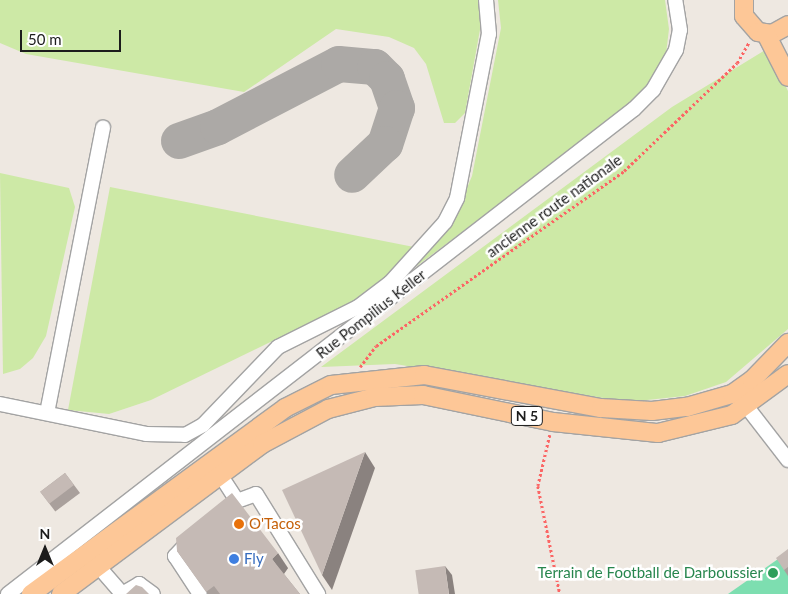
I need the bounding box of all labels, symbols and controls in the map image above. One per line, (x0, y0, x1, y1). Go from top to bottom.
scale bar (22, 20, 124, 52)
text: 50 m (28, 30, 62, 48)
street label: ancienne route nationale (483, 151, 625, 261)
street label: Rue Pompilius Keller (313, 266, 429, 362)
road number: N 5 (511, 404, 543, 428)
place label: O'Tacos (249, 515, 301, 533)
marker: O'Tacos (233, 518, 245, 530)
north arrow (20, 524, 70, 574)
text: N (40, 525, 50, 542)
place label: Fly (244, 550, 264, 568)
marker: Fly (228, 553, 240, 565)
place label: Terrain de Football de Darboussier (537, 564, 763, 582)
marker: Terrain de Football de Darboussier (767, 567, 779, 579)

